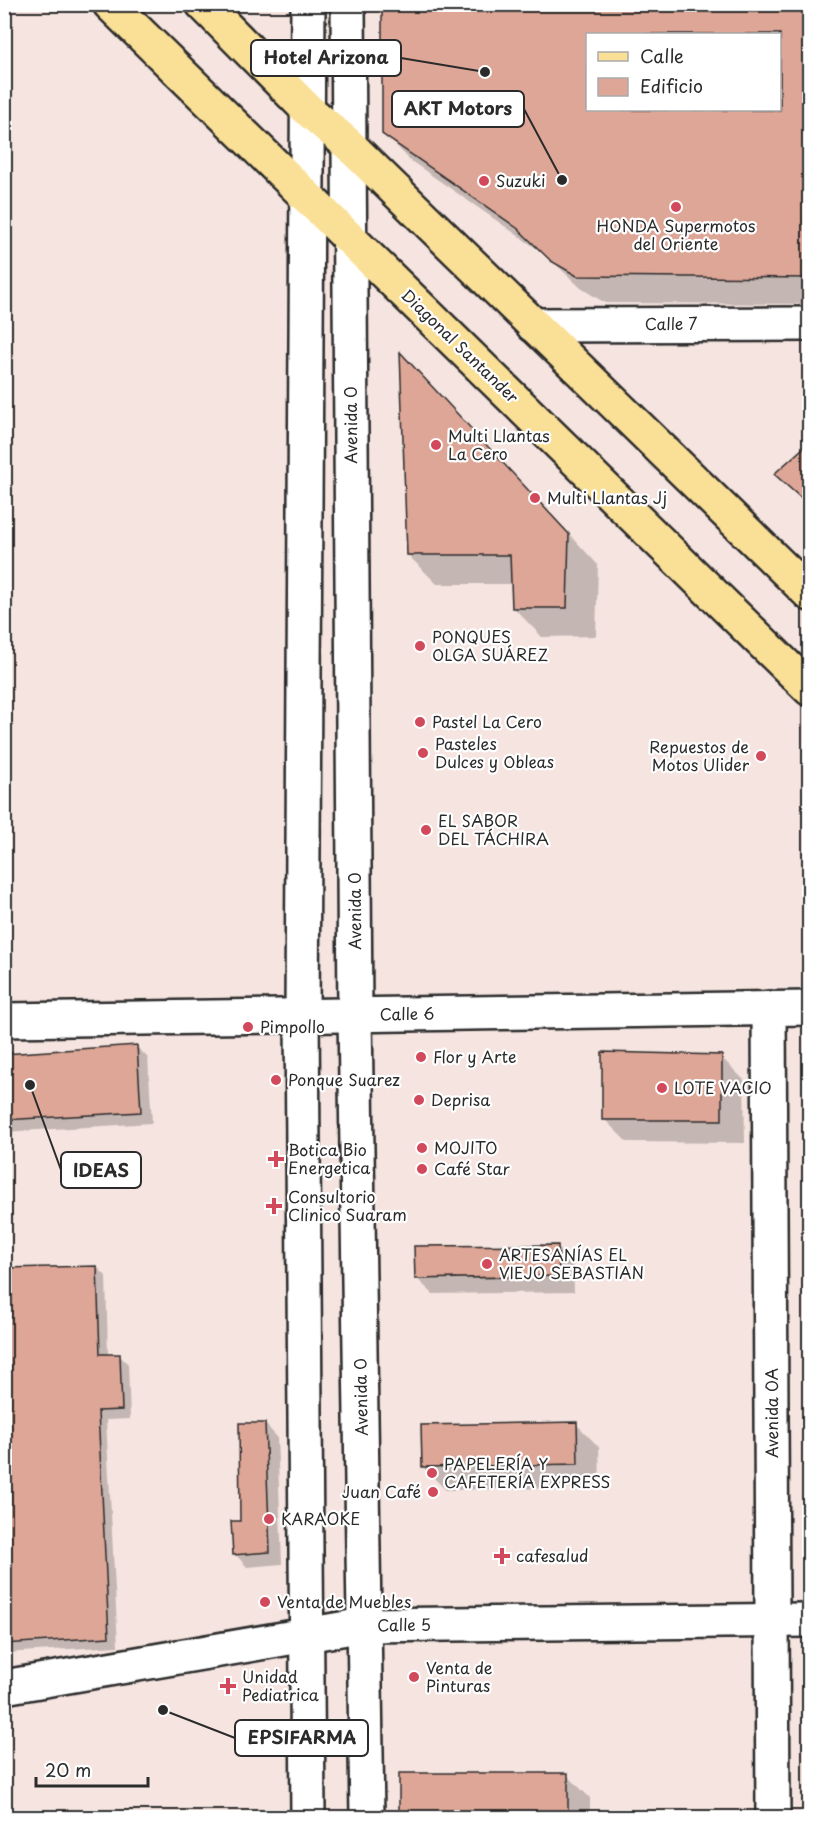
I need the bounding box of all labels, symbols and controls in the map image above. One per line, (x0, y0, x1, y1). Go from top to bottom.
legend (586, 33, 781, 111)
callout: Hotel Arizona (251, 40, 401, 76)
text: Calle (640, 42, 684, 69)
text: Hotel Arizona (263, 43, 389, 70)
text: Edificio (640, 72, 703, 99)
callout: AKT Motors (392, 91, 524, 127)
text: AKT Motors (404, 94, 513, 121)
place label: Suzuki (496, 168, 545, 192)
marker: Suzuki (477, 174, 491, 188)
marker: HONDA Supermotos del Oriente (669, 200, 683, 214)
place label: HONDA Supermotos del Oriente (597, 213, 755, 255)
street label: Diagonal Santander (397, 283, 525, 408)
street label: Calle 7 (645, 311, 697, 335)
street label: Avenida 0 (338, 386, 362, 464)
place label: Multi Llantas La Cero (448, 423, 550, 465)
marker: Multi Llantas La Cero (429, 438, 443, 452)
place label: Multi Llantas Jj (547, 485, 667, 509)
marker: Multi Llantas Jj (528, 491, 542, 505)
place label: PONQUES OLGA SUÁREZ (432, 624, 548, 666)
marker: PONQUES OLGA SUÁREZ (413, 639, 427, 653)
place label: Pastel La Cero (432, 709, 542, 733)
marker: Pastel La Cero (413, 715, 427, 729)
place label: Pasteles Dulces y Obleas (435, 731, 554, 773)
place label: Repuestos de Motos Ulider (649, 734, 750, 776)
marker: Pasteles Dulces y Obleas (416, 746, 430, 760)
marker: Repuestos de Motos Ulider (754, 749, 768, 763)
place label: EL SABOR DEL TÁCHIRA (438, 808, 549, 850)
marker: EL SABOR DEL TÁCHIRA (419, 823, 433, 837)
street label: Avenida 0 (342, 872, 366, 950)
street label: Calle 6 (379, 1001, 435, 1025)
place label: Pimpollo (260, 1014, 325, 1038)
marker: Pimpollo (241, 1020, 255, 1034)
place label: Flor y Arte (433, 1044, 516, 1068)
marker: Flor y Arte (414, 1050, 428, 1064)
place label: Ponque Suarez (288, 1067, 400, 1091)
marker: Ponque Suarez (269, 1073, 283, 1087)
place label: LOTE VACIO (674, 1075, 772, 1099)
marker: LOTE VACIO (655, 1081, 669, 1095)
place label: Deprisa (431, 1087, 490, 1111)
marker: Deprisa (412, 1093, 426, 1107)
place label: MOJITO (434, 1135, 498, 1159)
place label: Botica Bio Energetica (288, 1137, 370, 1179)
marker: MOJITO (415, 1141, 429, 1155)
callout: IDEAS (61, 1152, 141, 1188)
marker: Botica Bio Energetica (269, 1152, 283, 1166)
text: IDEAS (73, 1156, 129, 1183)
place label: Café Star (434, 1156, 510, 1180)
marker: Café Star (415, 1162, 429, 1176)
place label: Consultorio Clinico Suaram (288, 1184, 407, 1226)
marker: Consultorio Clinico Suaram (265, 1197, 283, 1215)
place label: ARTESANÍAS EL VIEJO SEBASTIAN (499, 1242, 644, 1284)
marker: ARTESANÍAS EL VIEJO SEBASTIAN (480, 1257, 494, 1271)
street label: Avenida 0 (347, 1358, 373, 1436)
street label: Avenida 0A (759, 1368, 783, 1458)
place label: PAPELERÍA Y CAFETERÍA EXPRESS (444, 1451, 611, 1493)
marker: PAPELERÍA Y CAFETERÍA EXPRESS (425, 1466, 439, 1480)
place label: Juan Café (342, 1479, 421, 1503)
marker: Juan Café (426, 1485, 440, 1499)
place label: KARAOKE (281, 1506, 360, 1530)
marker: KARAOKE (262, 1512, 276, 1526)
place label: cafesalud (516, 1543, 588, 1567)
marker: cafesalud (493, 1547, 511, 1565)
place label: Venta de Muebles (277, 1589, 411, 1613)
marker: Venta de Muebles (258, 1595, 272, 1609)
street label: Calle 5 (377, 1612, 431, 1636)
place label: Venta de Pinturas (426, 1655, 493, 1697)
place label: Unidad Pediatrica (242, 1664, 319, 1706)
marker: Venta de Pinturas (407, 1670, 421, 1684)
marker: Unidad Pediatrica (219, 1677, 237, 1695)
callout: EPSIFARMA (235, 1720, 368, 1756)
text: EPSIFARMA (248, 1723, 357, 1750)
scale bar (36, 1750, 148, 1788)
text: 20 m (45, 1756, 91, 1783)

